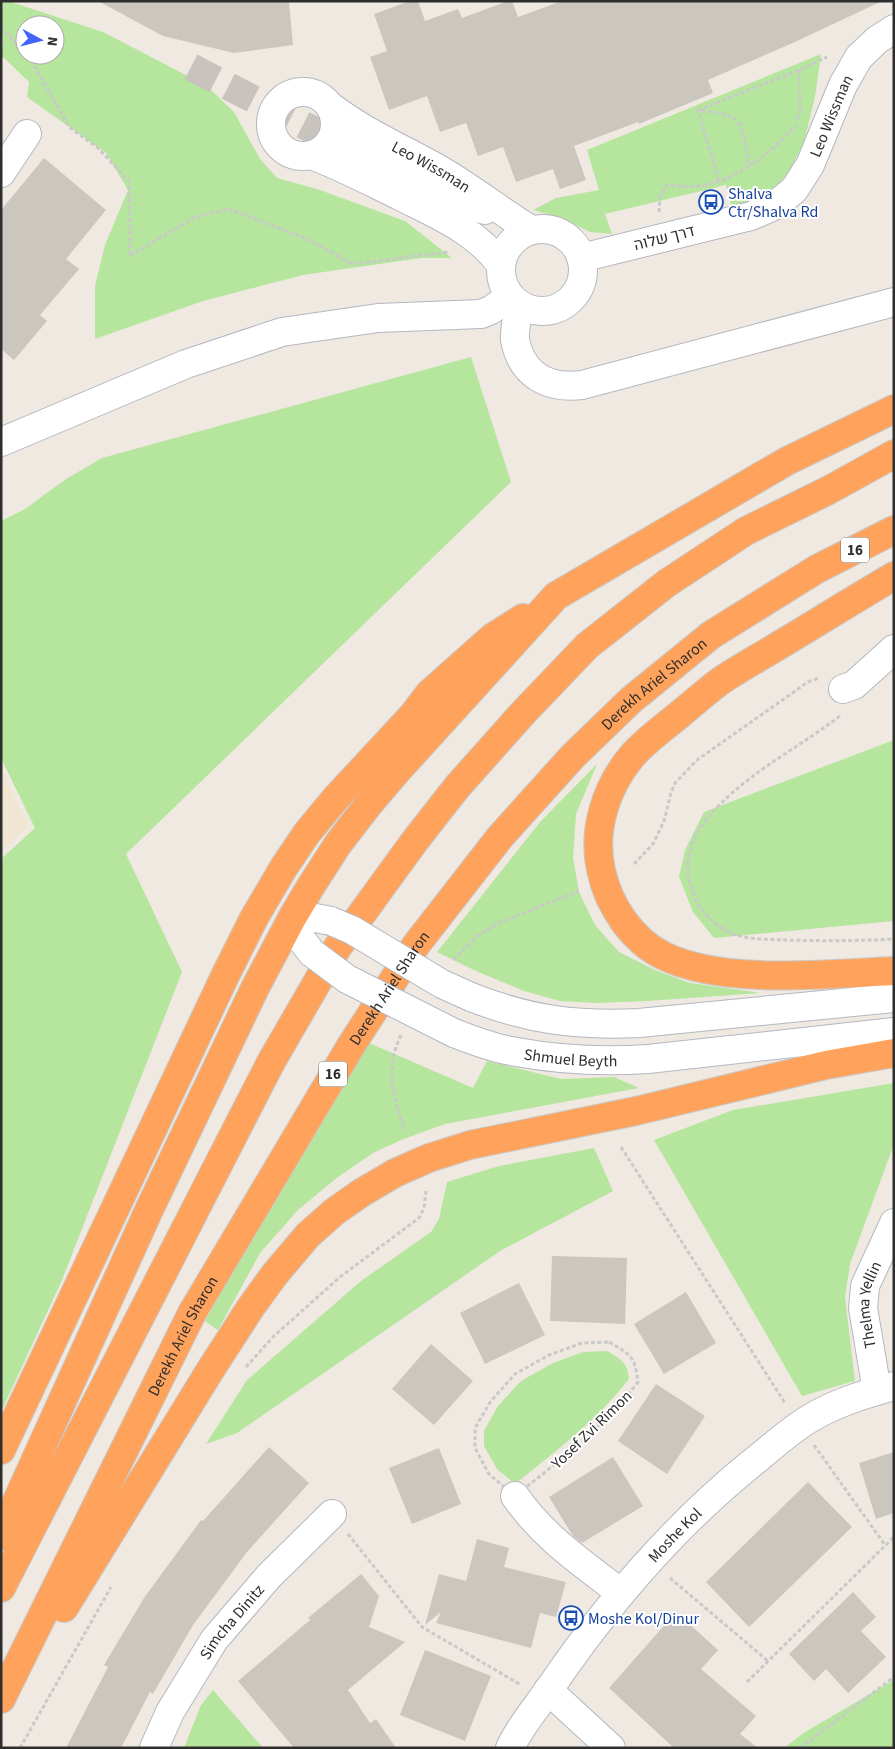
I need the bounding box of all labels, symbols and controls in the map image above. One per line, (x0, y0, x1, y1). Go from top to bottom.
north arrow (15, 15, 65, 65)
text: N (41, 36, 62, 47)
street label: Leo Wissman (804, 71, 859, 161)
street label: Leo Wissman (388, 136, 475, 198)
place label: Shalva Ctr/Shalva Rd (728, 183, 818, 223)
bus stop icon: Shalva Ctr/Shalva Rd (698, 189, 724, 215)
street label: דרך שלוה (631, 220, 697, 256)
road number: 16 (841, 538, 869, 562)
street label: Derekh Ariel Sharon (596, 633, 712, 735)
street label: Derekh Ariel Sharon (344, 926, 435, 1050)
street label: Shmuel Beyth (522, 1043, 617, 1072)
road number: 16 (319, 1062, 347, 1086)
street label: Thelma Yellin (853, 1258, 887, 1350)
street label: Derekh Ariel Sharon (143, 1272, 224, 1400)
street label: Yosef Zvi Rimon (546, 1385, 637, 1475)
street label: Moshe Kol (643, 1503, 707, 1567)
street label: Simcha Dinitz (195, 1579, 270, 1664)
bus stop icon: Moshe Kol/Dinur (558, 1605, 584, 1631)
place label: Moshe Kol/Dinur (588, 1608, 700, 1630)

